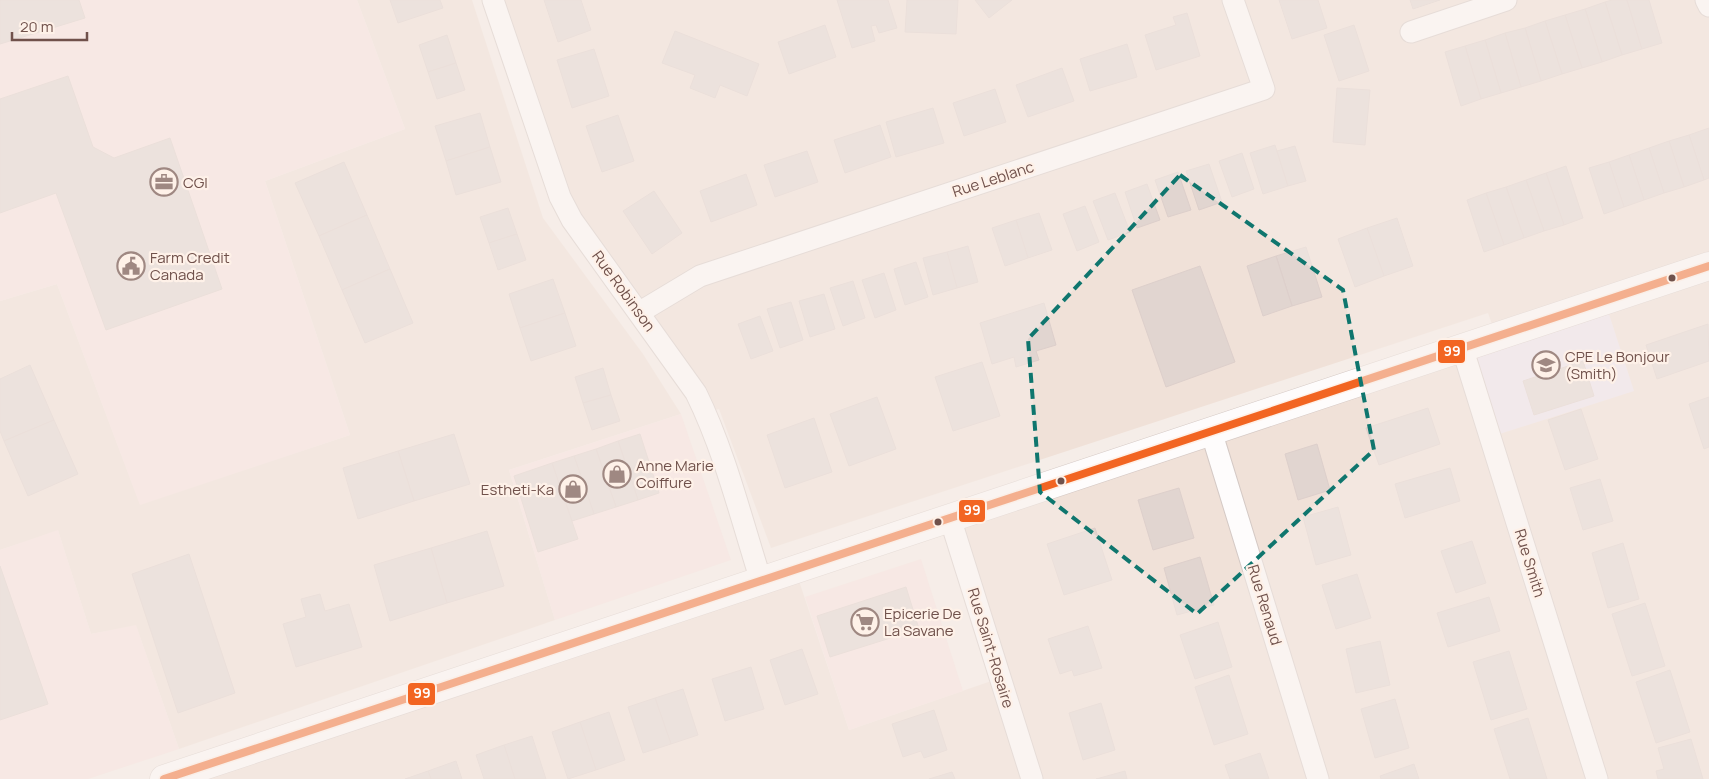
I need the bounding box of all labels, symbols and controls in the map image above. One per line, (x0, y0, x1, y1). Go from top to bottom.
scale bar (12, 10, 88, 42)
text: 20 m (20, 16, 53, 37)
street label: Rue Leblanc (950, 156, 1036, 202)
office icon: CGI (149, 167, 179, 197)
place label: CGI (183, 172, 208, 193)
street label: Rue Robinson (587, 246, 661, 336)
place label: Farm Credit Canada (150, 247, 230, 285)
public building icon: Farm Credit Canada (116, 251, 146, 281)
unlabelled marker (1667, 273, 1677, 283)
line badge: 99 (1437, 339, 1466, 364)
text: 99 (1443, 341, 1461, 360)
place label: CPE Le Bonjour (Smith) (1565, 346, 1670, 384)
school or university icon: CPE Le Bonjour (Smith) (1531, 350, 1561, 380)
place label: Anne Marie Coiffure (636, 455, 714, 493)
shop icon: Anne Marie Coiffure (602, 459, 632, 489)
shop icon: Estheti-Ka (558, 474, 588, 504)
unlabelled marker (1056, 476, 1066, 486)
place label: Estheti-Ka (481, 479, 554, 500)
line badge: 99 (958, 499, 986, 523)
text: 99 (963, 500, 981, 519)
unlabelled marker (933, 517, 943, 527)
street label: Rue Smith (1510, 526, 1550, 600)
street label: Rue Renaud (1243, 562, 1287, 648)
street label: Rue Saint-Rosaire (963, 585, 1019, 711)
place label: Epicerie De La Savane (884, 603, 962, 641)
supermarket icon: Epicerie De La Savane (850, 607, 880, 637)
line badge: 99 (407, 682, 436, 706)
text: 99 (413, 683, 431, 702)

